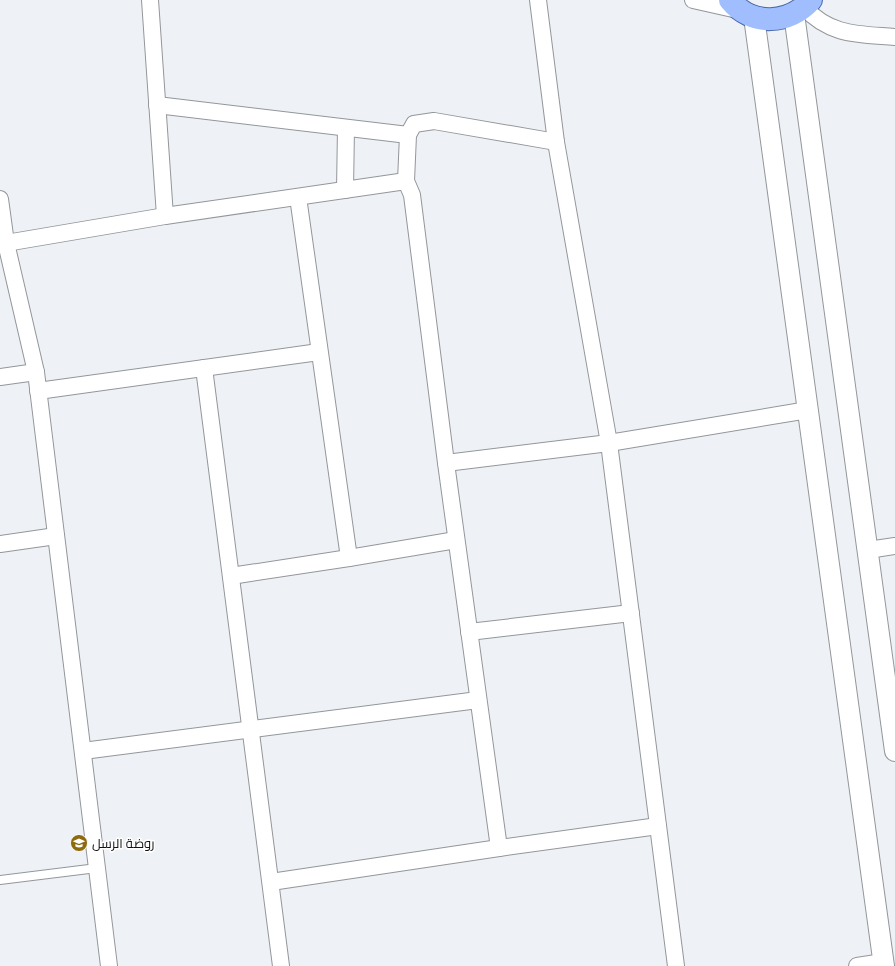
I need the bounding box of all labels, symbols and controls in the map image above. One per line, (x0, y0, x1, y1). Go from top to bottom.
school or university icon: روضة الرسل (69, 833, 89, 853)
place label: روضة الرسل (92, 836, 155, 851)

